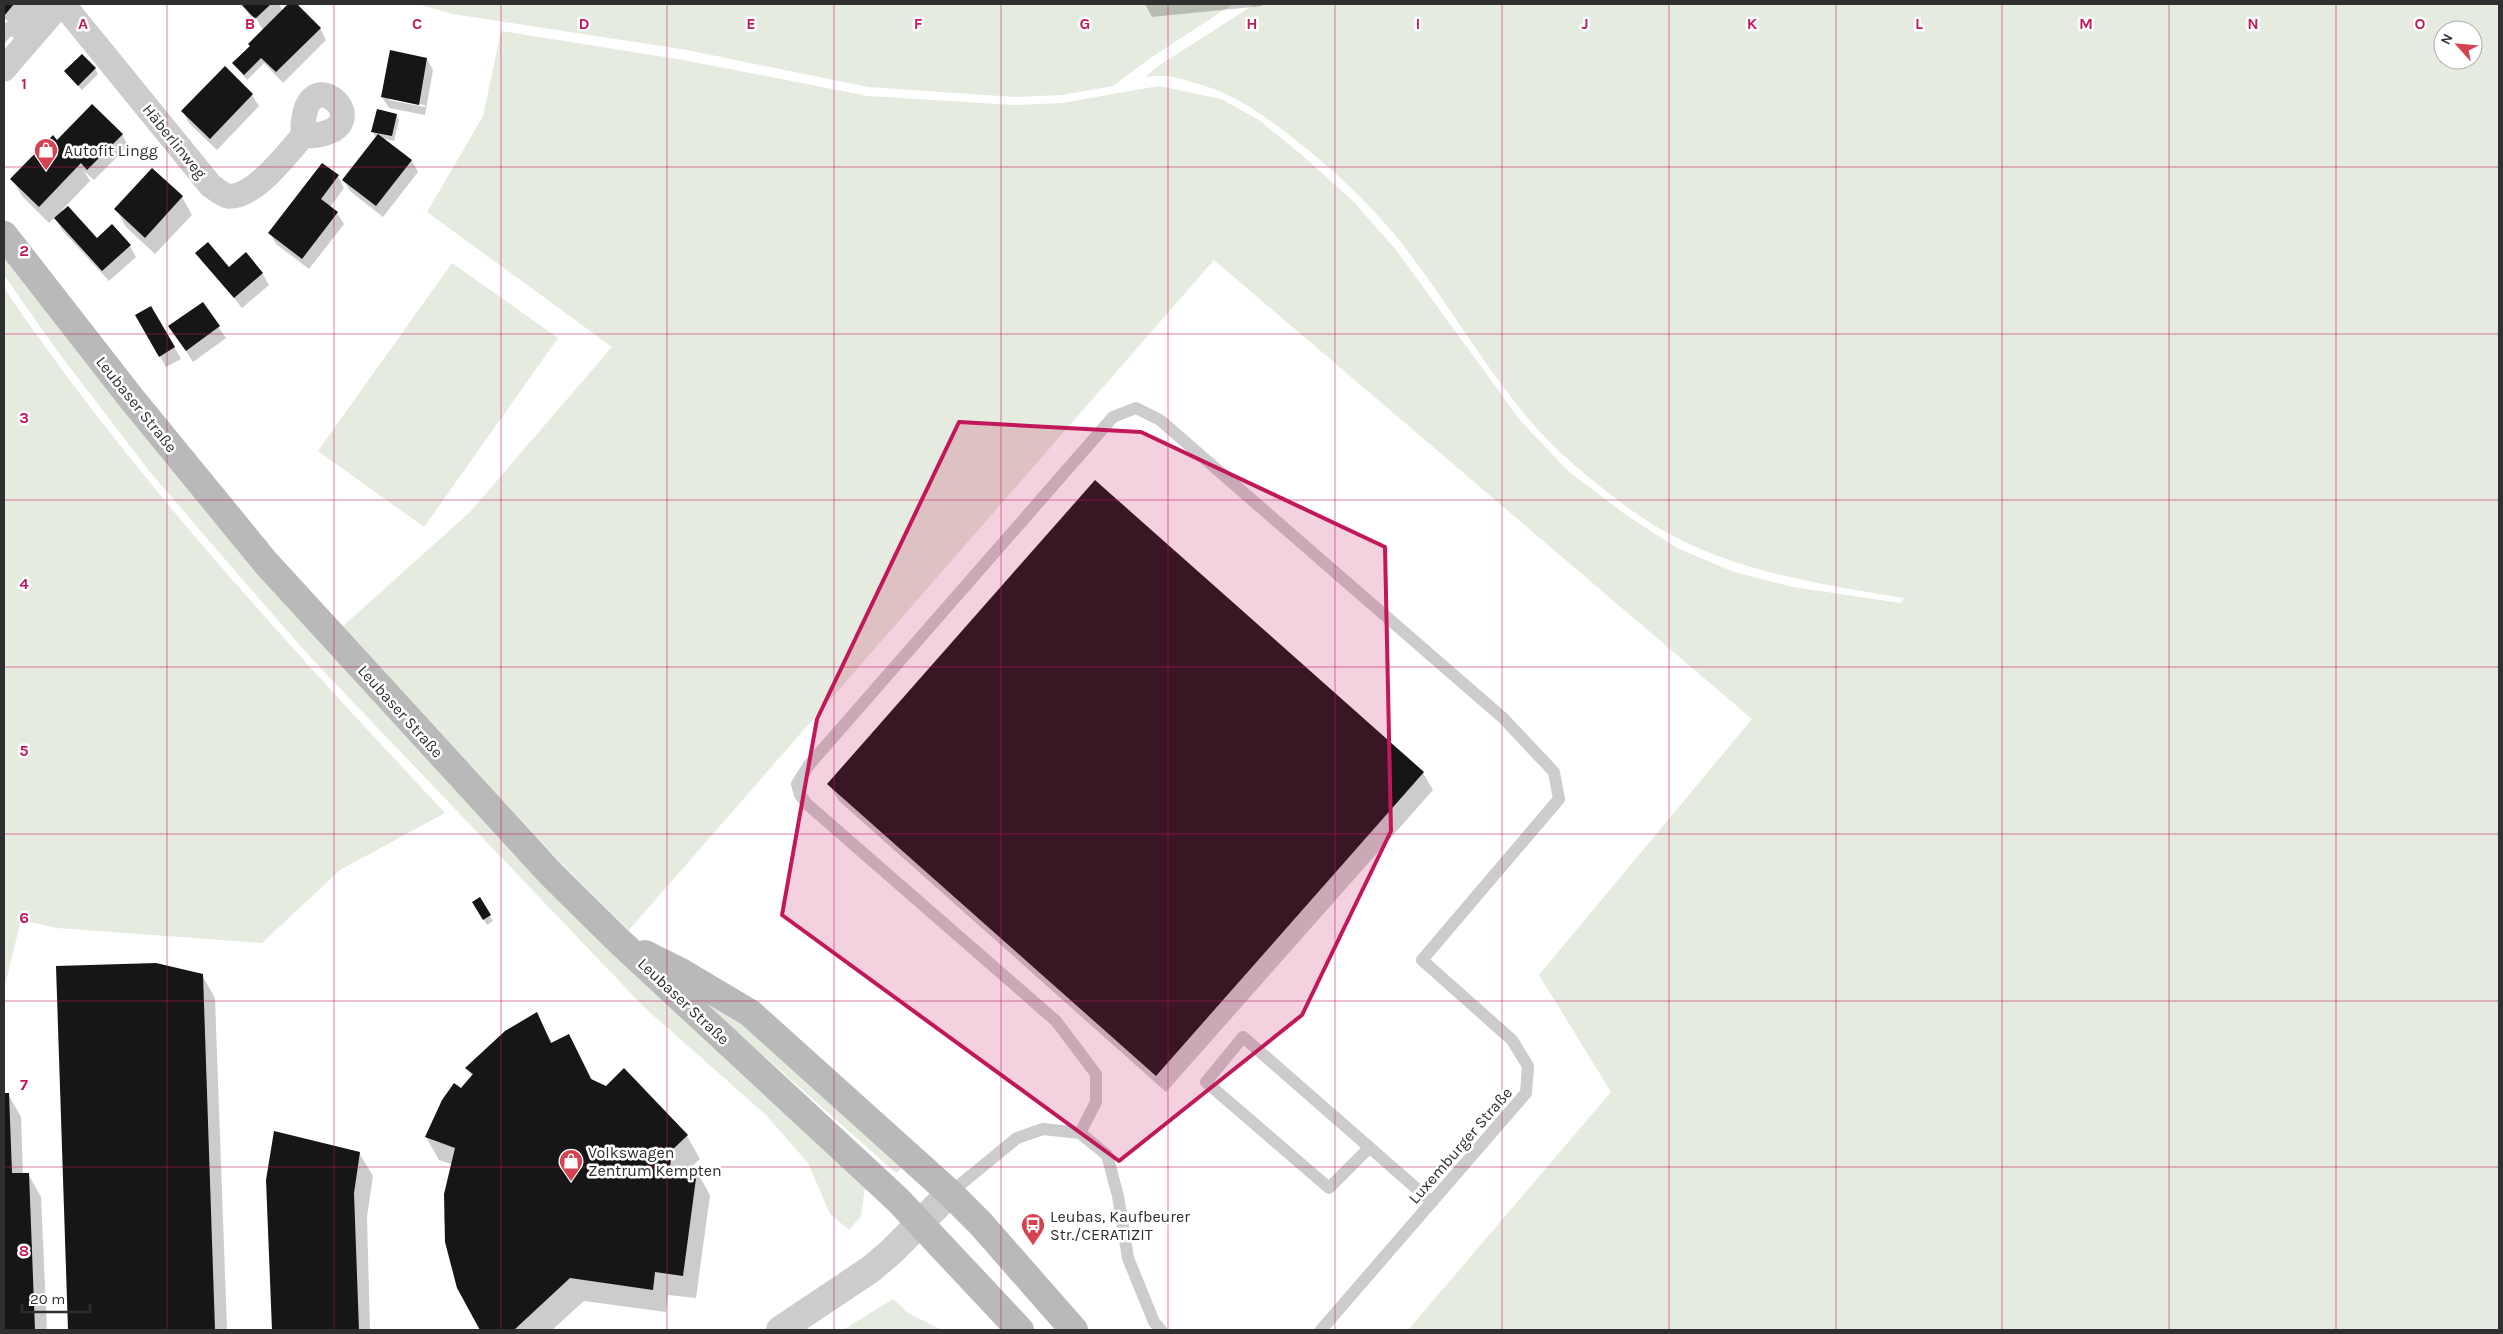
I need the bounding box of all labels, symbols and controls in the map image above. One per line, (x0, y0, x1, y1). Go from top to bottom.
text: A (78, 14, 88, 33)
text: B (245, 14, 255, 33)
text: C (412, 14, 422, 33)
text: D (579, 14, 590, 33)
text: E (746, 14, 756, 33)
text: F (914, 14, 923, 33)
text: G (1080, 14, 1090, 33)
text: H (1246, 14, 1258, 33)
text: I (1416, 14, 1420, 33)
text: J (1581, 14, 1589, 33)
text: K (1747, 14, 1758, 33)
text: L (1915, 14, 1923, 33)
text: M (2079, 14, 2093, 33)
text: N (2247, 14, 2259, 33)
text: O (2415, 14, 2426, 33)
north arrow (2433, 20, 2483, 70)
text: N (2437, 31, 2457, 48)
text: 1 (21, 74, 27, 93)
street label: Häberlinweg (139, 100, 211, 183)
shop icon: Autofit Lingg (33, 137, 59, 171)
place label: Autofit Lingg (64, 141, 158, 160)
text: 2 (19, 241, 29, 260)
street label: Leubaser Straße (92, 352, 181, 456)
text: 3 (19, 408, 29, 427)
text: 4 (19, 574, 29, 593)
street label: Leubaser Straße (354, 661, 447, 762)
text: 5 (19, 741, 29, 760)
text: 6 (19, 908, 29, 927)
street label: Leubaser Straße (634, 954, 733, 1049)
text: 7 (20, 1075, 28, 1094)
street label: Luxemburger Straße (1405, 1083, 1516, 1208)
place label: Volkswagen Zentrum Kempten (588, 1143, 722, 1180)
shop icon: Volkswagen Zentrum Kempten (558, 1148, 584, 1182)
place label: Leubas, Kaufbeurer Str./CERATIZIT (1050, 1207, 1190, 1244)
bus stop icon: Leubas, Kaufbeurer Str./CERATIZIT (1020, 1212, 1046, 1246)
text: 8 (19, 1241, 29, 1260)
scale bar (22, 1282, 90, 1314)
text: 20 m (30, 1290, 65, 1308)

